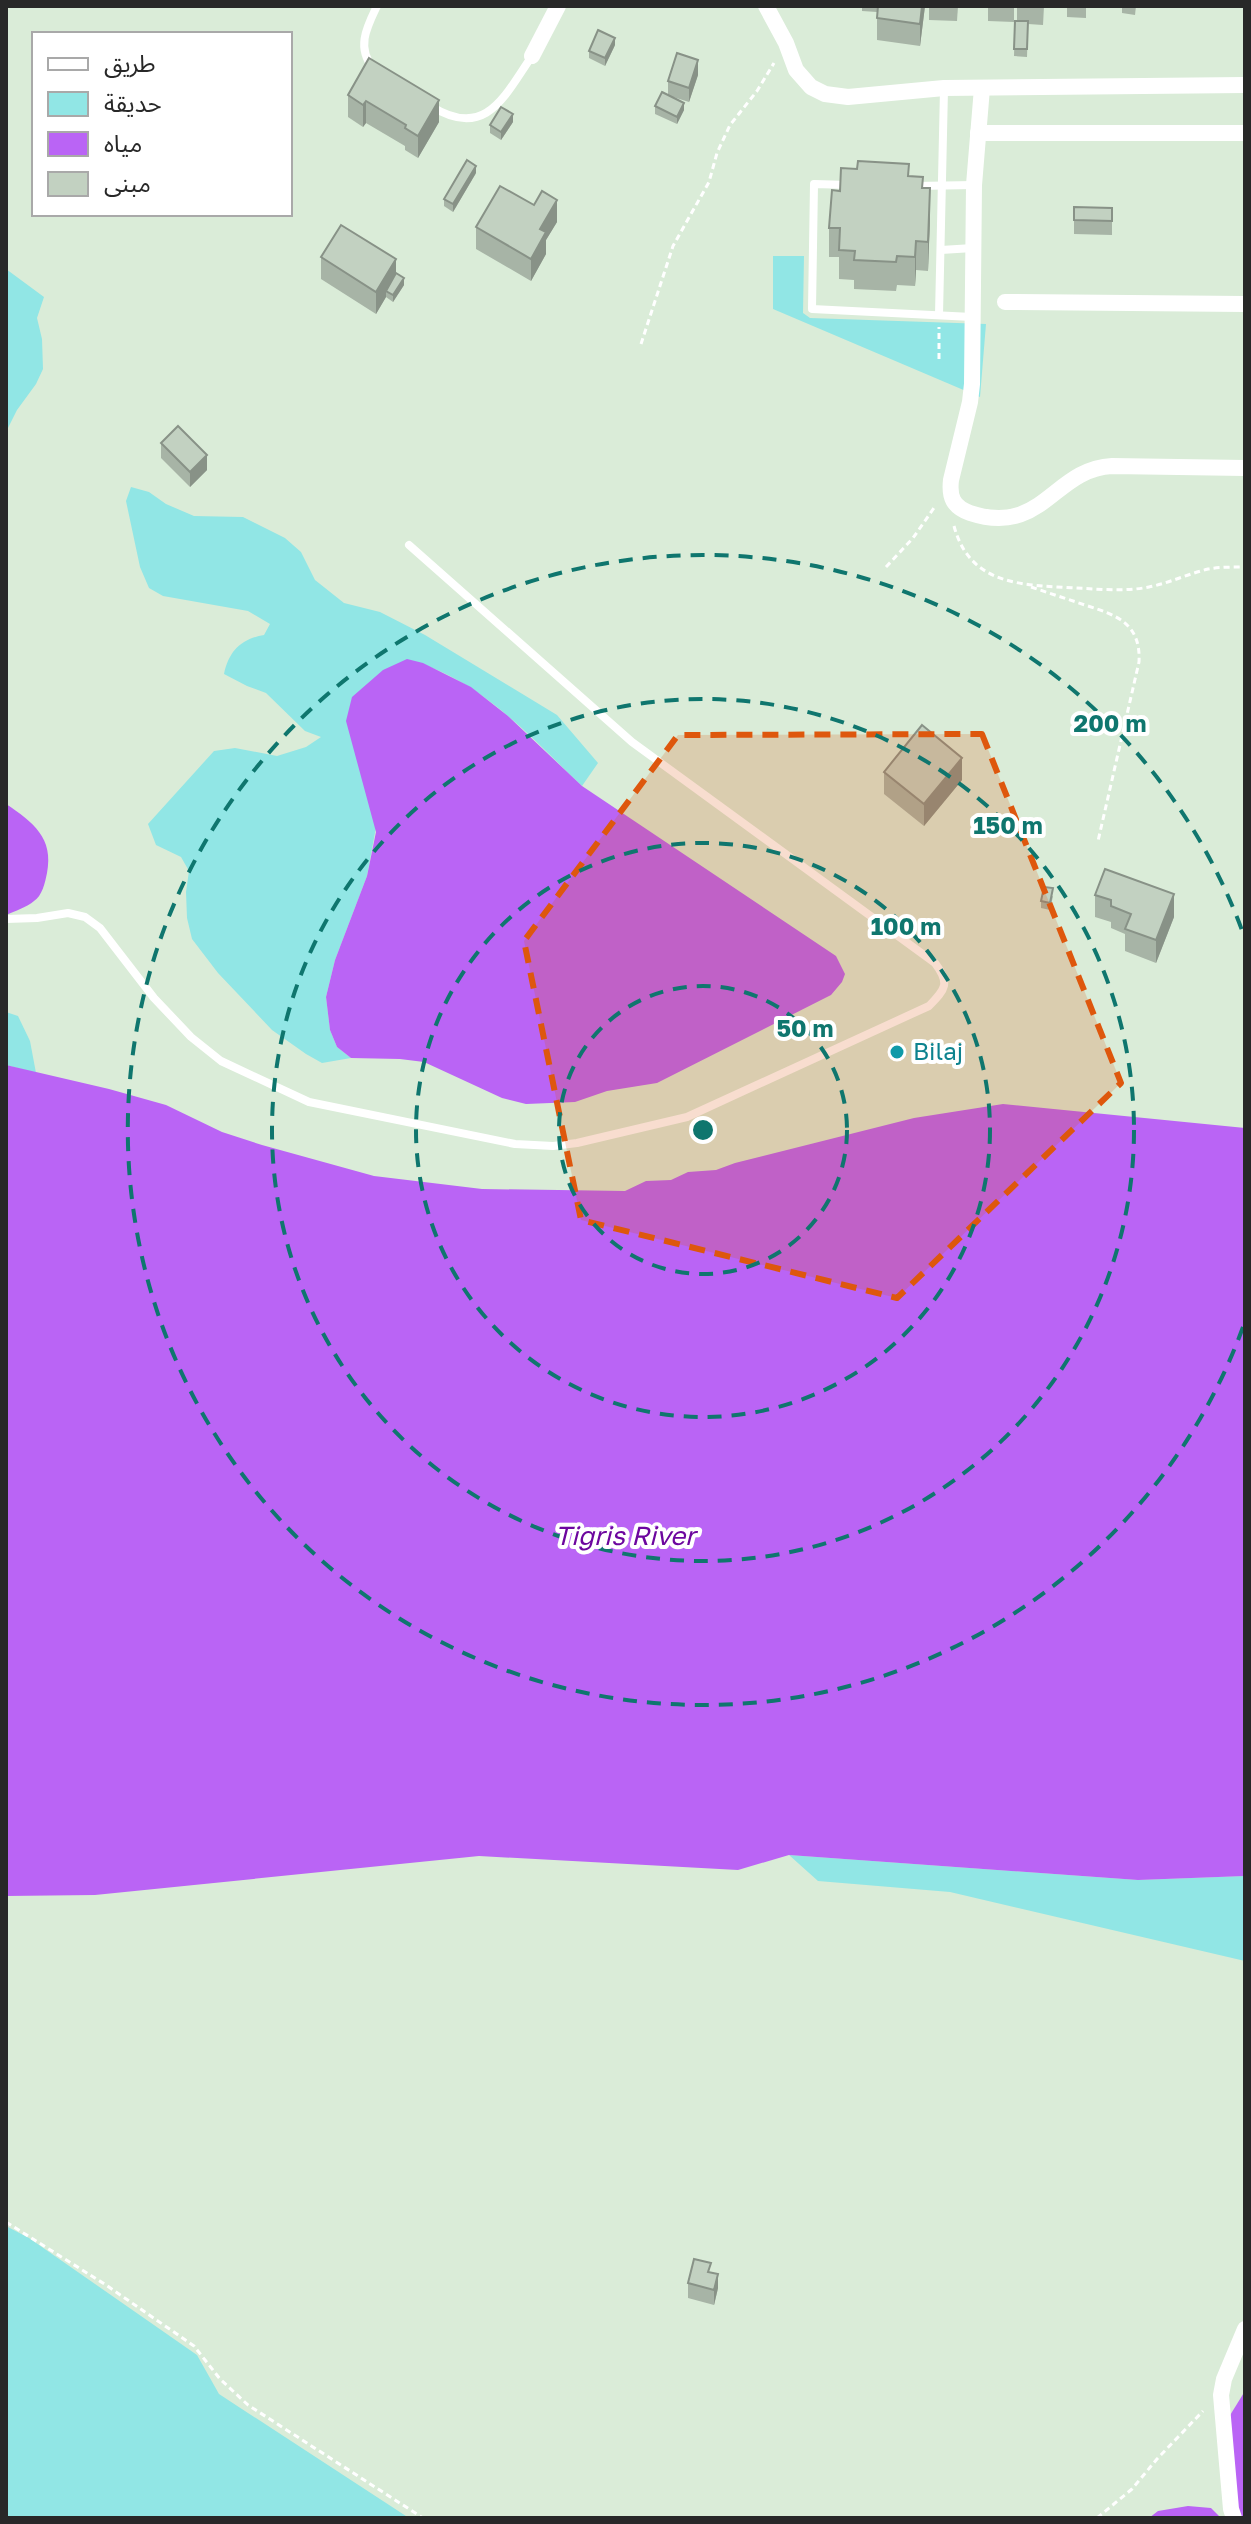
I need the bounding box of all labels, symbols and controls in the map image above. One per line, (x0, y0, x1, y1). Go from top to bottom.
legend (32, 32, 292, 216)
text: طريق (104, 48, 156, 79)
text: حديقة (104, 88, 162, 117)
text: مياه (104, 128, 142, 157)
text: مبنى (104, 168, 151, 197)
text: 200 m (1074, 708, 1146, 737)
text: 150 m (973, 810, 1043, 839)
text: 100 m (871, 911, 941, 940)
text: 50 m (776, 1013, 834, 1042)
place label: Bilaj (913, 1036, 963, 1065)
marker: Bilaj (888, 1043, 906, 1061)
centre of rings (689, 1116, 717, 1144)
water label: Tigris River (555, 1520, 699, 1551)

